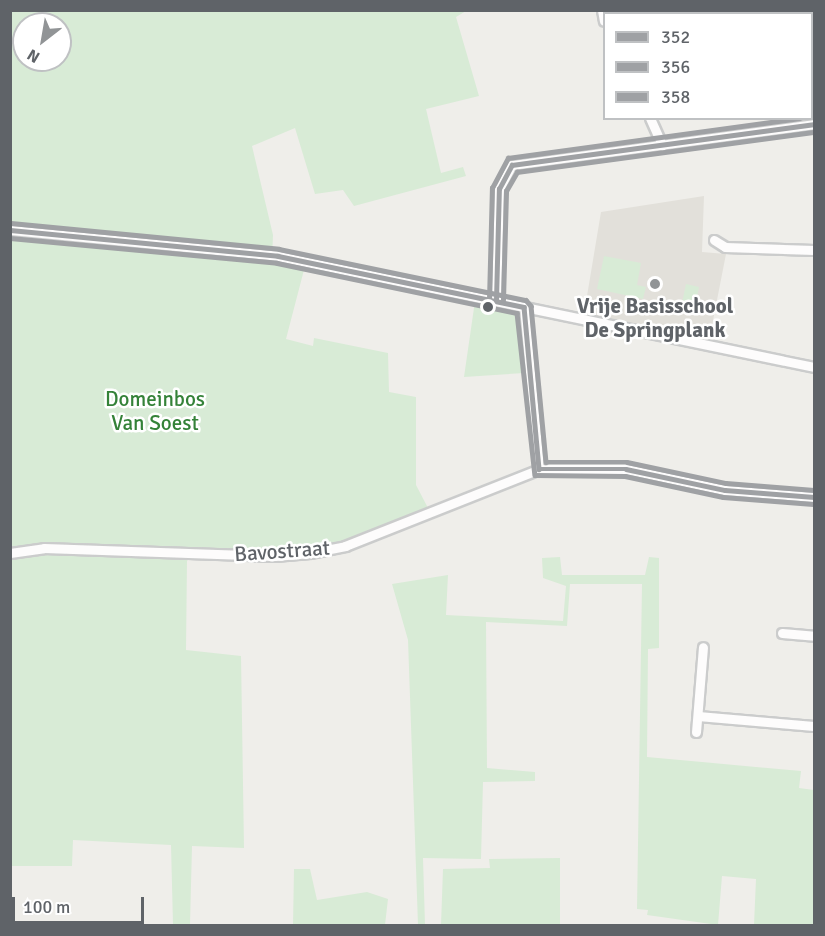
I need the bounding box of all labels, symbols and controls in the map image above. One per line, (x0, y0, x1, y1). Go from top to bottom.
north arrow (12, 12, 72, 72)
legend (603, 12, 813, 120)
text: 352 (661, 26, 690, 48)
text: N (24, 44, 44, 67)
text: 356 (661, 56, 690, 78)
text: 358 (661, 86, 690, 108)
marker: Vrije Basisschool De Springplank (648, 277, 662, 291)
place label: Vrije Basisschool De Springplank (577, 293, 733, 343)
unlabelled marker (482, 301, 494, 313)
park label: Domeinbos Van Soest (105, 386, 205, 436)
street label: Bavostraat (233, 535, 331, 567)
scale bar (15, 885, 147, 923)
text: 100 m (23, 896, 70, 918)

